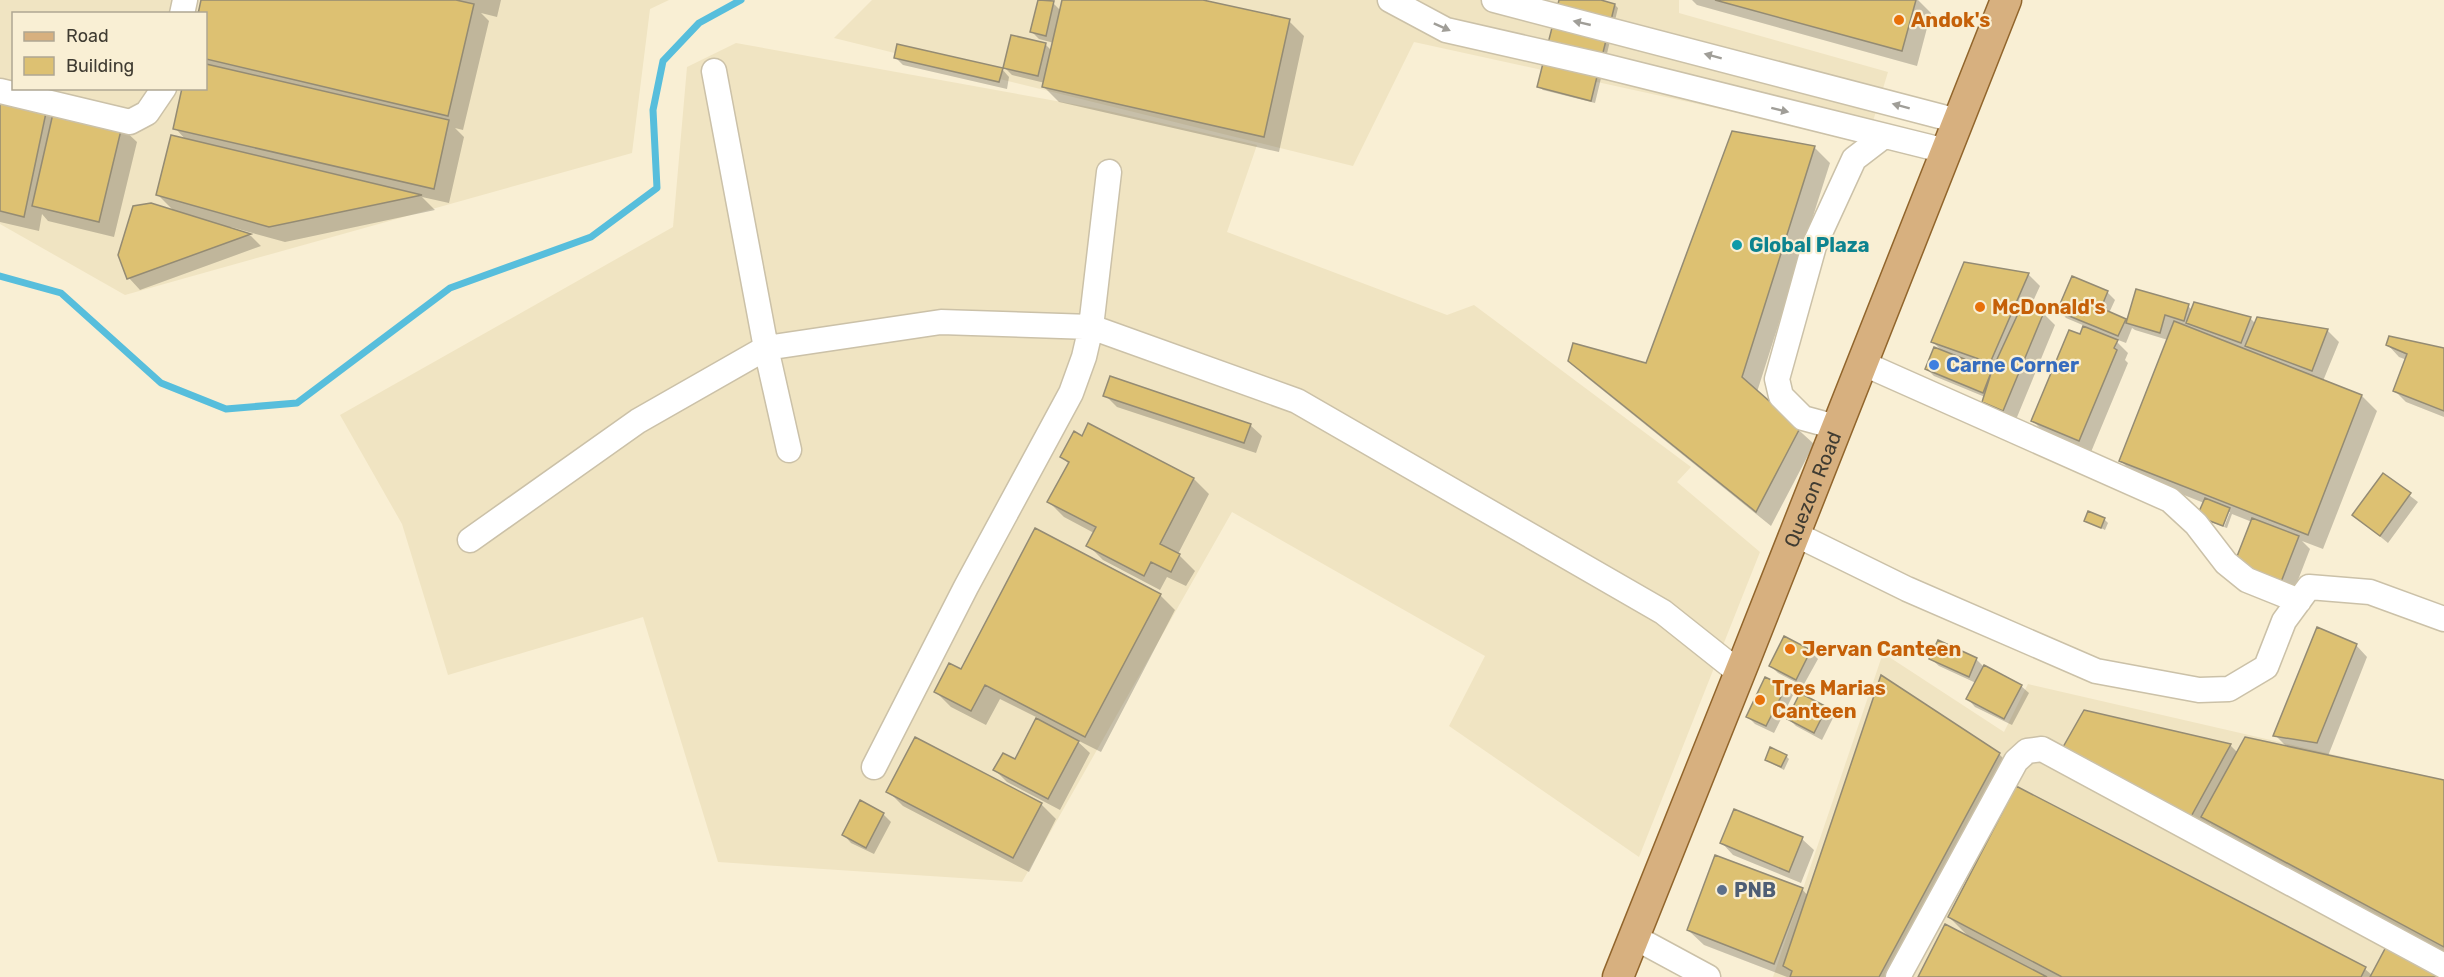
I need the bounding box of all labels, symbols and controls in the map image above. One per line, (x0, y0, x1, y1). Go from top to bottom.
place label: Andok's (1911, 8, 1990, 32)
legend (12, 12, 207, 90)
marker: Andok's (1892, 13, 1906, 27)
one-way arrow (1573, 17, 1591, 27)
one-way arrow (1433, 22, 1451, 32)
text: Road (66, 25, 109, 47)
one-way arrow (1704, 51, 1722, 61)
text: Building (66, 55, 134, 77)
one-way arrow (1892, 101, 1910, 110)
one-way arrow (1770, 105, 1789, 115)
place label: Global Plaza (1749, 233, 1870, 257)
marker: Global Plaza (1730, 238, 1744, 252)
place label: McDonald's (1992, 295, 2105, 319)
marker: McDonald's (1973, 300, 1987, 314)
place label: Carne Corner (1946, 353, 2079, 377)
marker: Carne Corner (1927, 358, 1941, 372)
street label: Quezon Road (1779, 428, 1846, 551)
place label: Jervan Canteen (1802, 637, 1961, 661)
marker: Jervan Canteen (1783, 642, 1797, 656)
place label: Tres Marias Canteen (1772, 676, 1886, 723)
marker: Tres Marias Canteen (1753, 693, 1767, 707)
place label: PNB (1734, 878, 1776, 902)
marker: PNB (1715, 883, 1729, 897)

